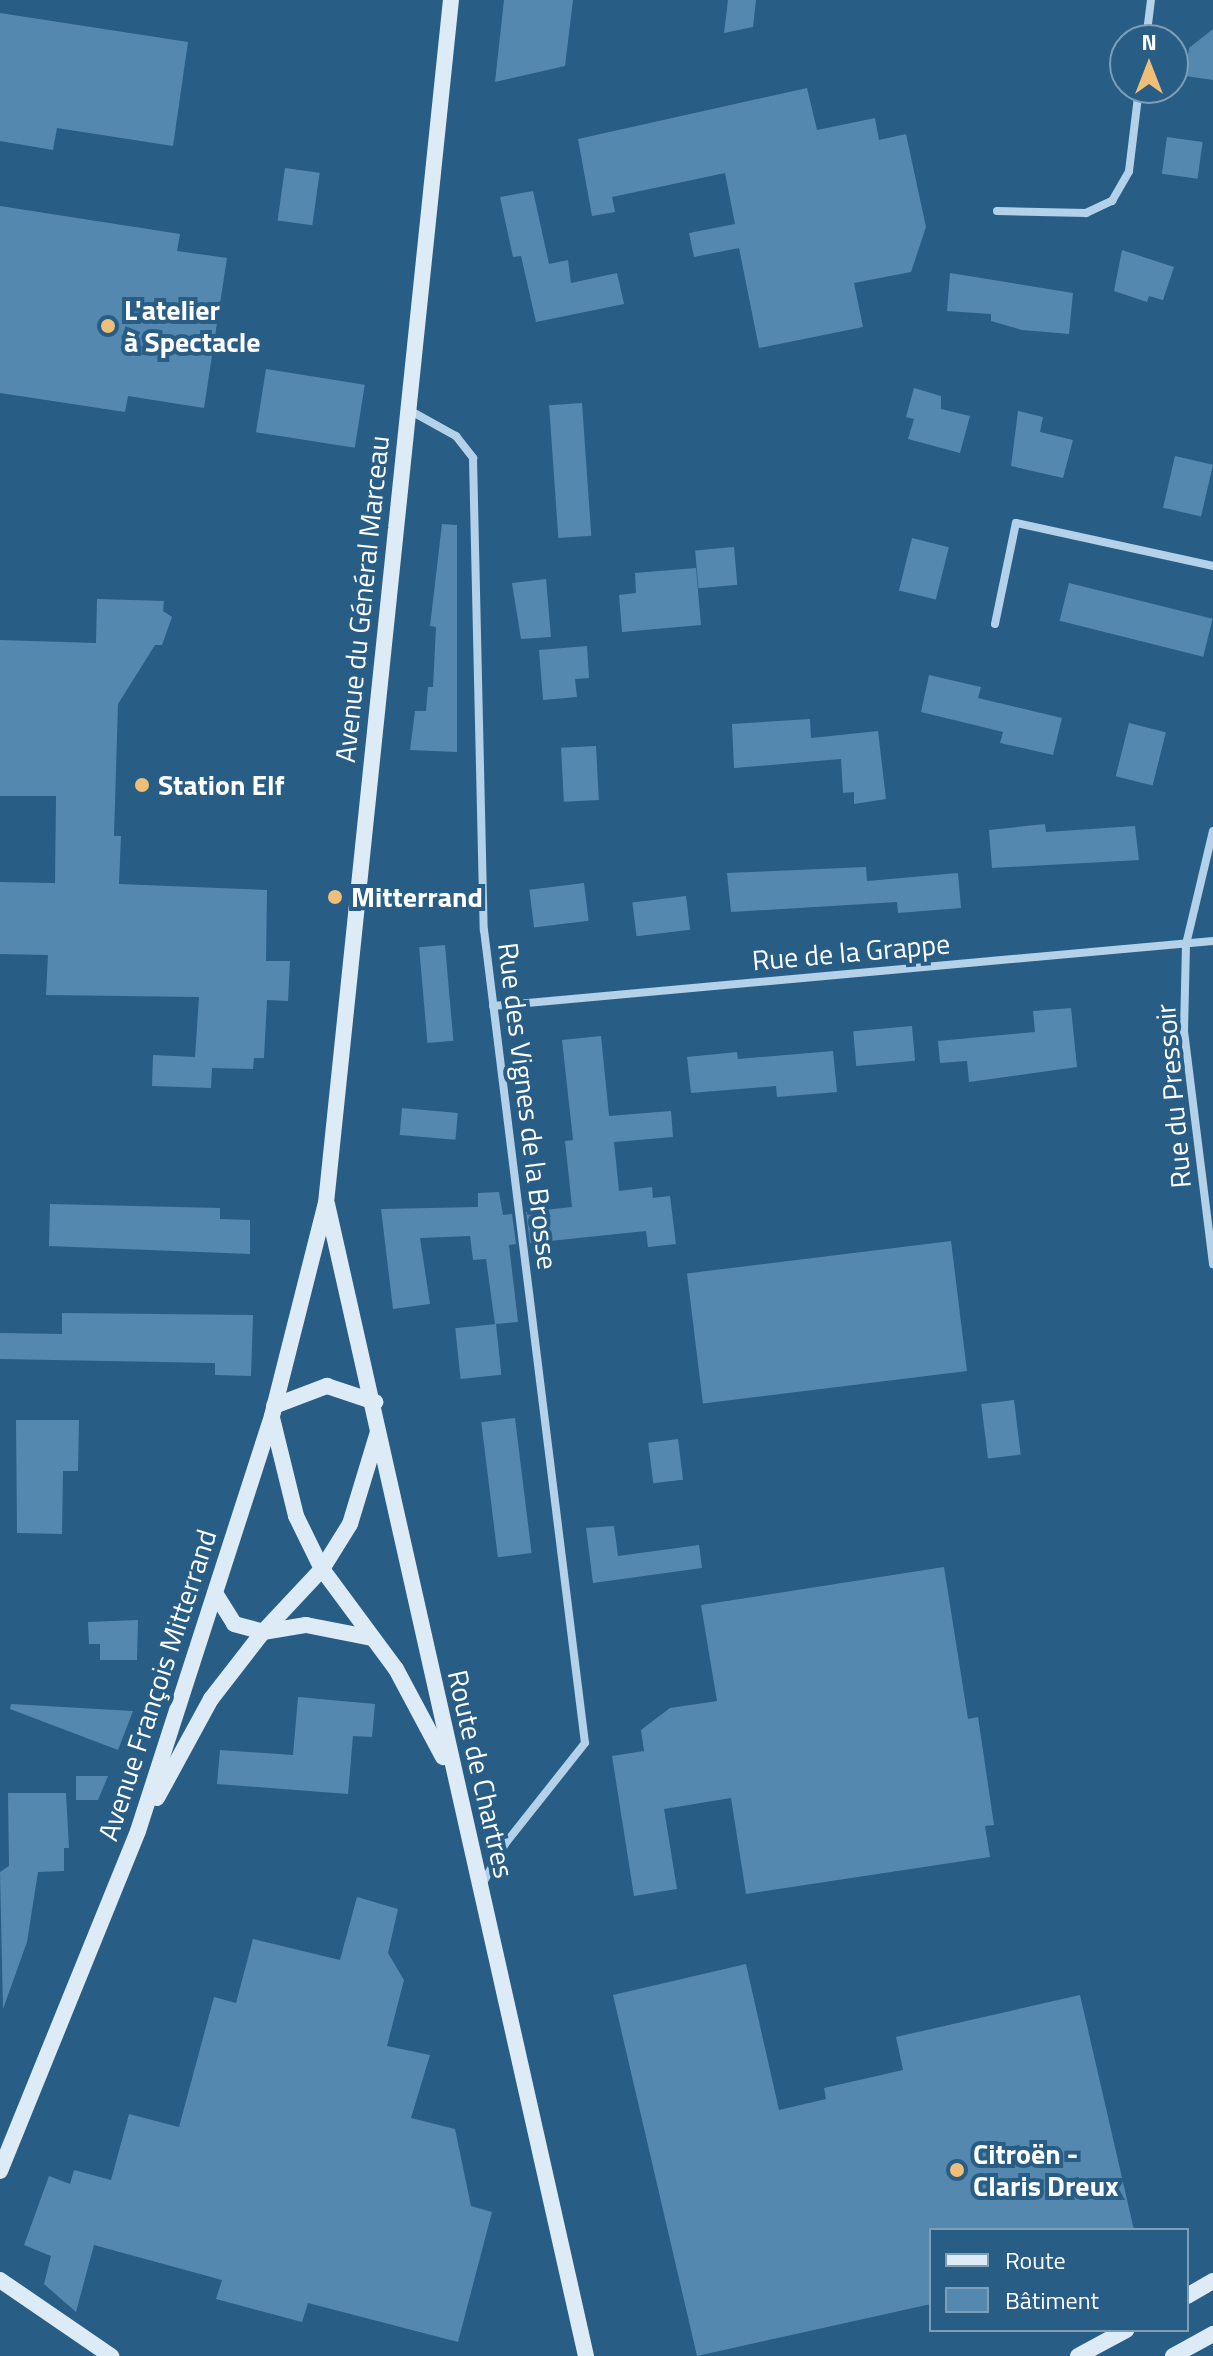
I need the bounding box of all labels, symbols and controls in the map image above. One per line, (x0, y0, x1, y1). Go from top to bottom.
north arrow (1109, 24, 1189, 104)
text: N (1141, 25, 1157, 59)
place label: L'atelier à Spectacle (124, 293, 261, 359)
marker: L'atelier à Spectacle (99, 317, 117, 335)
street label: Avenue du Général Marceau (328, 434, 396, 764)
place label: Station Elf (158, 768, 285, 802)
marker: Station Elf (133, 776, 151, 794)
place label: Mitterrand (351, 880, 483, 914)
marker: Mitterrand (326, 888, 344, 906)
street label: Rue de la Grappe (751, 927, 951, 977)
street label: Rue des Vignes de la Brosse (491, 941, 565, 1271)
street label: Rue du Pressoir (1148, 1002, 1198, 1190)
street label: Avenue François Mitterrand (91, 1525, 223, 1845)
street label: Route de Chartres (441, 1667, 521, 1881)
place label: Citroën - Claris Dreux (973, 2137, 1118, 2203)
marker: Citroën - Claris Dreux (948, 2161, 966, 2179)
legend (929, 2228, 1189, 2332)
text: Route (1005, 2242, 1066, 2278)
text: Bâtiment (1005, 2282, 1099, 2318)

